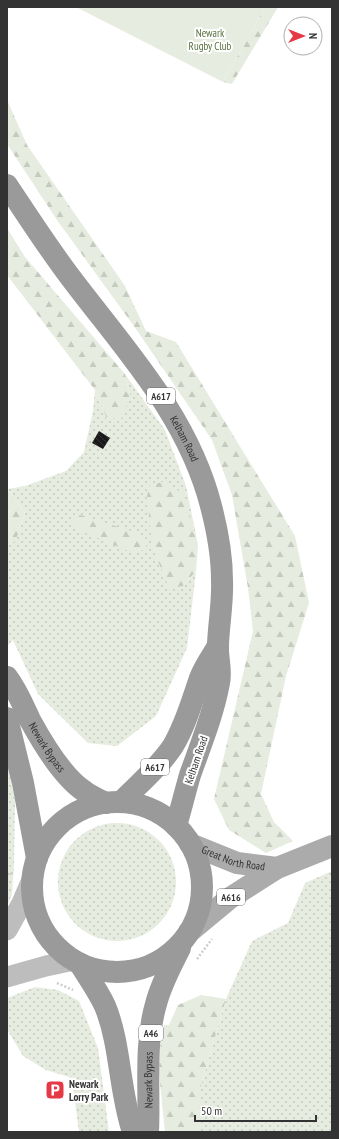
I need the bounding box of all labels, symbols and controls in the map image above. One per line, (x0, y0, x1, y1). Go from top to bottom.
north arrow (283, 16, 323, 56)
park label: Newark Rugby Club (189, 26, 232, 53)
text: N (306, 33, 320, 39)
road number: A617 (147, 388, 175, 404)
street label: Kelham Road (167, 413, 202, 464)
street label: Newark Bypass (26, 720, 68, 775)
street label: Kelham Road (181, 734, 211, 786)
road number: A617 (141, 759, 169, 775)
street label: Great North Road (200, 842, 266, 873)
road number: A616 (217, 889, 245, 905)
road number: A46 (139, 1025, 163, 1041)
street label: Newark Bypass (141, 1051, 156, 1108)
place label: Newark Lorry Park (69, 1077, 109, 1104)
parking icon: Newark Lorry Park (44, 1079, 66, 1101)
scale bar (195, 1097, 316, 1123)
text: 50 m (201, 1103, 222, 1118)

